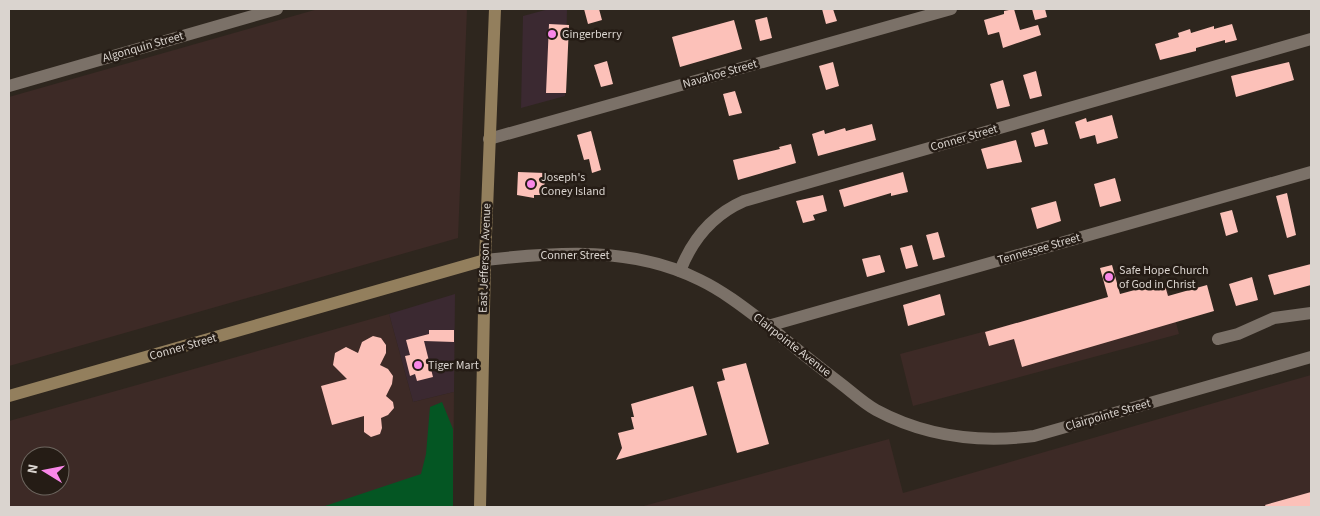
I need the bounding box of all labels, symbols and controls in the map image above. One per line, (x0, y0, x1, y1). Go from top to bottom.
place label: Gingerberry (562, 26, 622, 43)
street label: Algonquin Street (100, 27, 186, 67)
marker: Gingerberry (546, 28, 558, 40)
street label: Navahoe Street (681, 55, 759, 93)
street label: Conner Street (928, 120, 1000, 156)
place label: Joseph's Coney Island (541, 169, 605, 200)
marker: Joseph's Coney Island (525, 178, 537, 190)
street label: East Jefferson Avenue (475, 203, 495, 313)
street label: Tennessee Street (996, 229, 1082, 269)
street label: Conner Street (540, 247, 610, 264)
place label: Safe Hope Church of God in Christ (1119, 262, 1209, 293)
marker: Safe Hope Church of God in Christ (1103, 271, 1115, 283)
street label: Clairpointe Avenue (749, 309, 835, 381)
street label: Conner Street (147, 329, 219, 365)
place label: Tiger Mart (428, 357, 479, 374)
marker: Tiger Mart (412, 359, 424, 371)
street label: Clairpointe Street (1063, 395, 1153, 435)
north arrow (20, 446, 70, 496)
text: N (23, 463, 44, 475)

